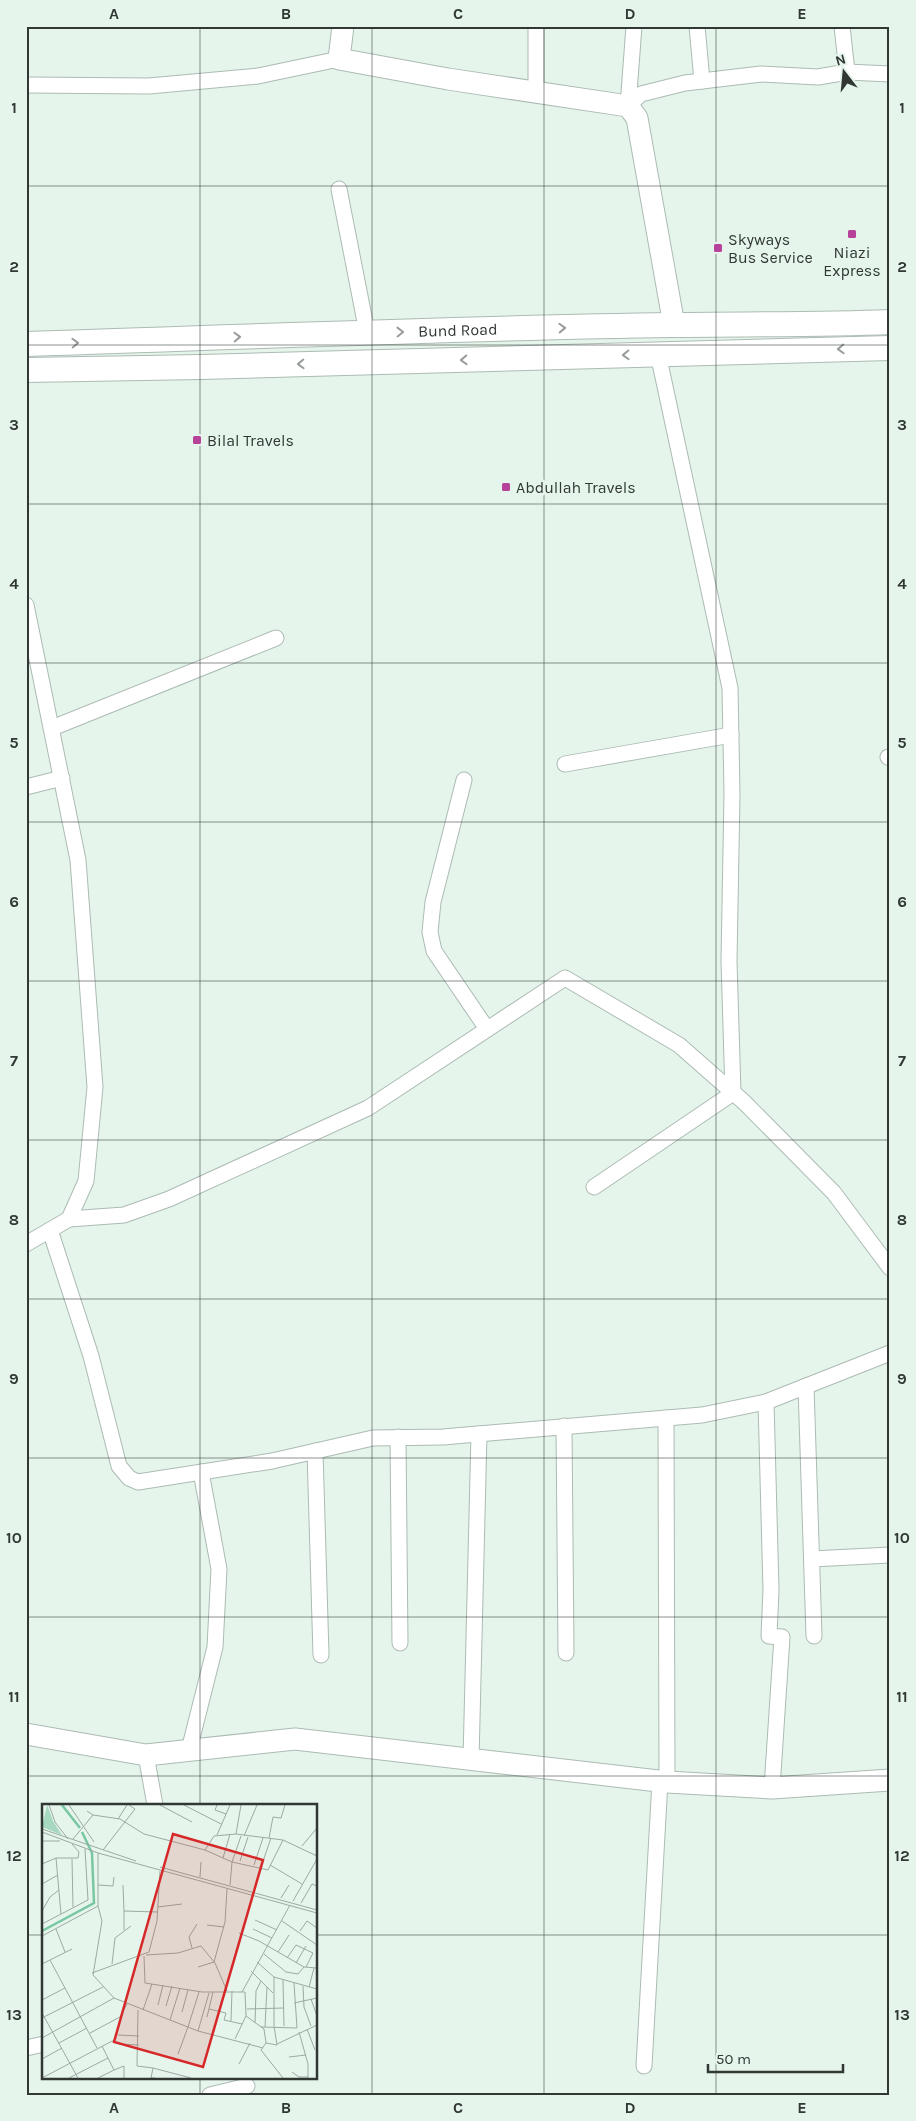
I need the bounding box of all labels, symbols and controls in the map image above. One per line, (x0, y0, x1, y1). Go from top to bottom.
text: A (109, 4, 119, 23)
text: B (281, 4, 291, 23)
text: C (453, 4, 463, 23)
text: D (625, 4, 636, 23)
text: E (797, 4, 807, 23)
north arrow (818, 48, 868, 98)
text: N (833, 50, 848, 70)
text: 1 (11, 98, 17, 117)
text: 1 (899, 98, 905, 117)
marker: Niazi Express (846, 228, 858, 240)
place label: Skyways Bus Service (728, 230, 813, 267)
marker: Skyways Bus Service (712, 242, 724, 254)
place label: Niazi Express (823, 243, 881, 280)
text: 2 (9, 257, 19, 276)
text: 2 (897, 257, 907, 276)
street label: Bund Road (418, 319, 498, 340)
one-way arrow (558, 322, 566, 333)
one-way arrow (396, 327, 404, 337)
one-way arrow (234, 332, 242, 342)
one-way arrow (71, 337, 79, 348)
one-way arrow (837, 344, 845, 355)
one-way arrow (622, 350, 630, 360)
one-way arrow (459, 354, 467, 365)
one-way arrow (297, 359, 305, 370)
text: 3 (9, 415, 19, 434)
text: 3 (897, 415, 907, 434)
place label: Bilal Travels (207, 431, 294, 450)
marker: Bilal Travels (191, 434, 203, 446)
place label: Abdullah Travels (516, 478, 636, 497)
marker: Abdullah Travels (500, 481, 512, 493)
text: 4 (9, 574, 19, 593)
text: 4 (897, 574, 907, 593)
text: 5 (9, 733, 19, 752)
text: 5 (897, 733, 907, 752)
text: 6 (9, 892, 19, 911)
text: 6 (897, 892, 907, 911)
text: 7 (10, 1051, 18, 1070)
text: 7 (898, 1051, 906, 1070)
text: 8 (9, 1210, 19, 1229)
text: 8 (897, 1210, 907, 1229)
text: 9 (9, 1369, 19, 1388)
text: 9 (897, 1369, 907, 1388)
text: 10 (6, 1528, 22, 1547)
text: 10 (894, 1528, 910, 1547)
text: 11 (8, 1687, 20, 1706)
text: 11 (896, 1687, 908, 1706)
inset map (42, 1804, 318, 2078)
text: 12 (6, 1846, 22, 1865)
text: 12 (894, 1846, 910, 1865)
text: 13 (6, 2005, 22, 2024)
text: 13 (894, 2005, 910, 2024)
scale bar (708, 2041, 844, 2073)
text: 50 m (716, 2050, 751, 2068)
text: A (109, 2098, 119, 2117)
text: B (281, 2098, 291, 2117)
text: C (453, 2098, 463, 2117)
text: D (625, 2098, 636, 2117)
text: E (797, 2098, 807, 2117)

